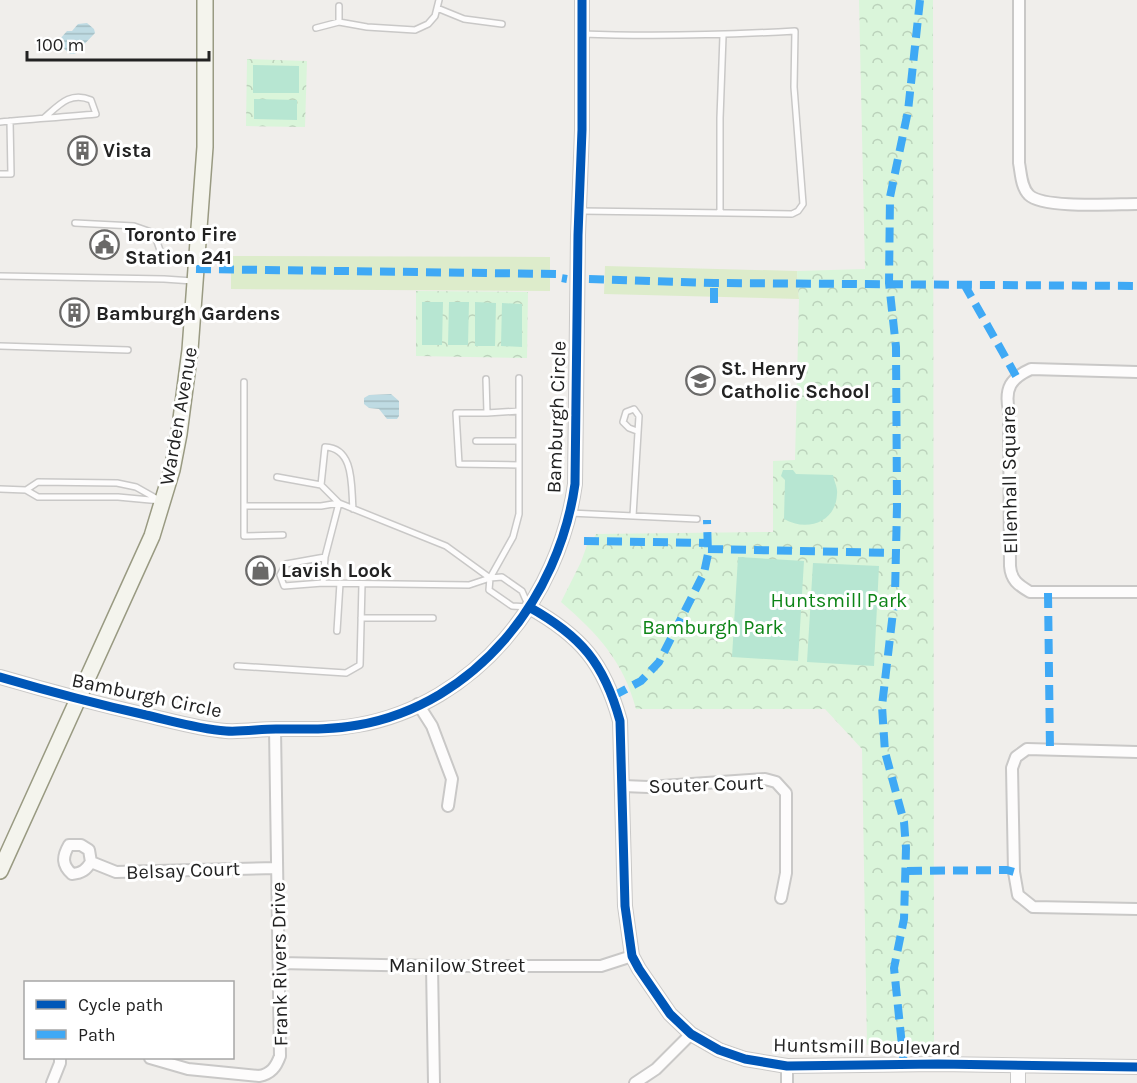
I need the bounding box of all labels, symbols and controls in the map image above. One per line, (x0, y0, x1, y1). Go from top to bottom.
scale bar (27, 24, 208, 62)
text: 100 m (36, 34, 84, 56)
building icon: Vista (66, 134, 98, 166)
place label: Vista (103, 139, 152, 162)
place label: Toronto Fire Station 241 (125, 223, 237, 269)
public building icon: Toronto Fire Station 241 (88, 229, 120, 261)
building icon: Bamburgh Gardens (59, 297, 91, 329)
place label: Bamburgh Gardens (96, 302, 280, 325)
street label: Bamburgh Circle (542, 340, 571, 494)
street label: Warden Avenue (155, 345, 202, 487)
place label: St. Henry Catholic School (721, 357, 870, 403)
school or university icon: St. Henry Catholic School (684, 364, 716, 396)
street label: Ellenhall Square (997, 406, 1022, 554)
shop icon: Lavish Look (244, 554, 276, 586)
place label: Lavish Look (281, 559, 392, 582)
park label: Huntsmill Park (771, 589, 907, 612)
park label: Bamburgh Park (642, 616, 784, 639)
street label: Bamburgh Circle (70, 668, 224, 723)
street label: Souter Court (648, 771, 764, 798)
street label: Belsay Court (126, 857, 241, 884)
street label: Frank Rivers Drive (267, 882, 292, 1046)
street label: Manilow Street (389, 954, 526, 977)
legend (24, 981, 234, 1059)
text: Cycle path (78, 994, 163, 1016)
text: Path (78, 1024, 116, 1046)
street label: Huntsmill Boulevard (773, 1033, 961, 1060)

